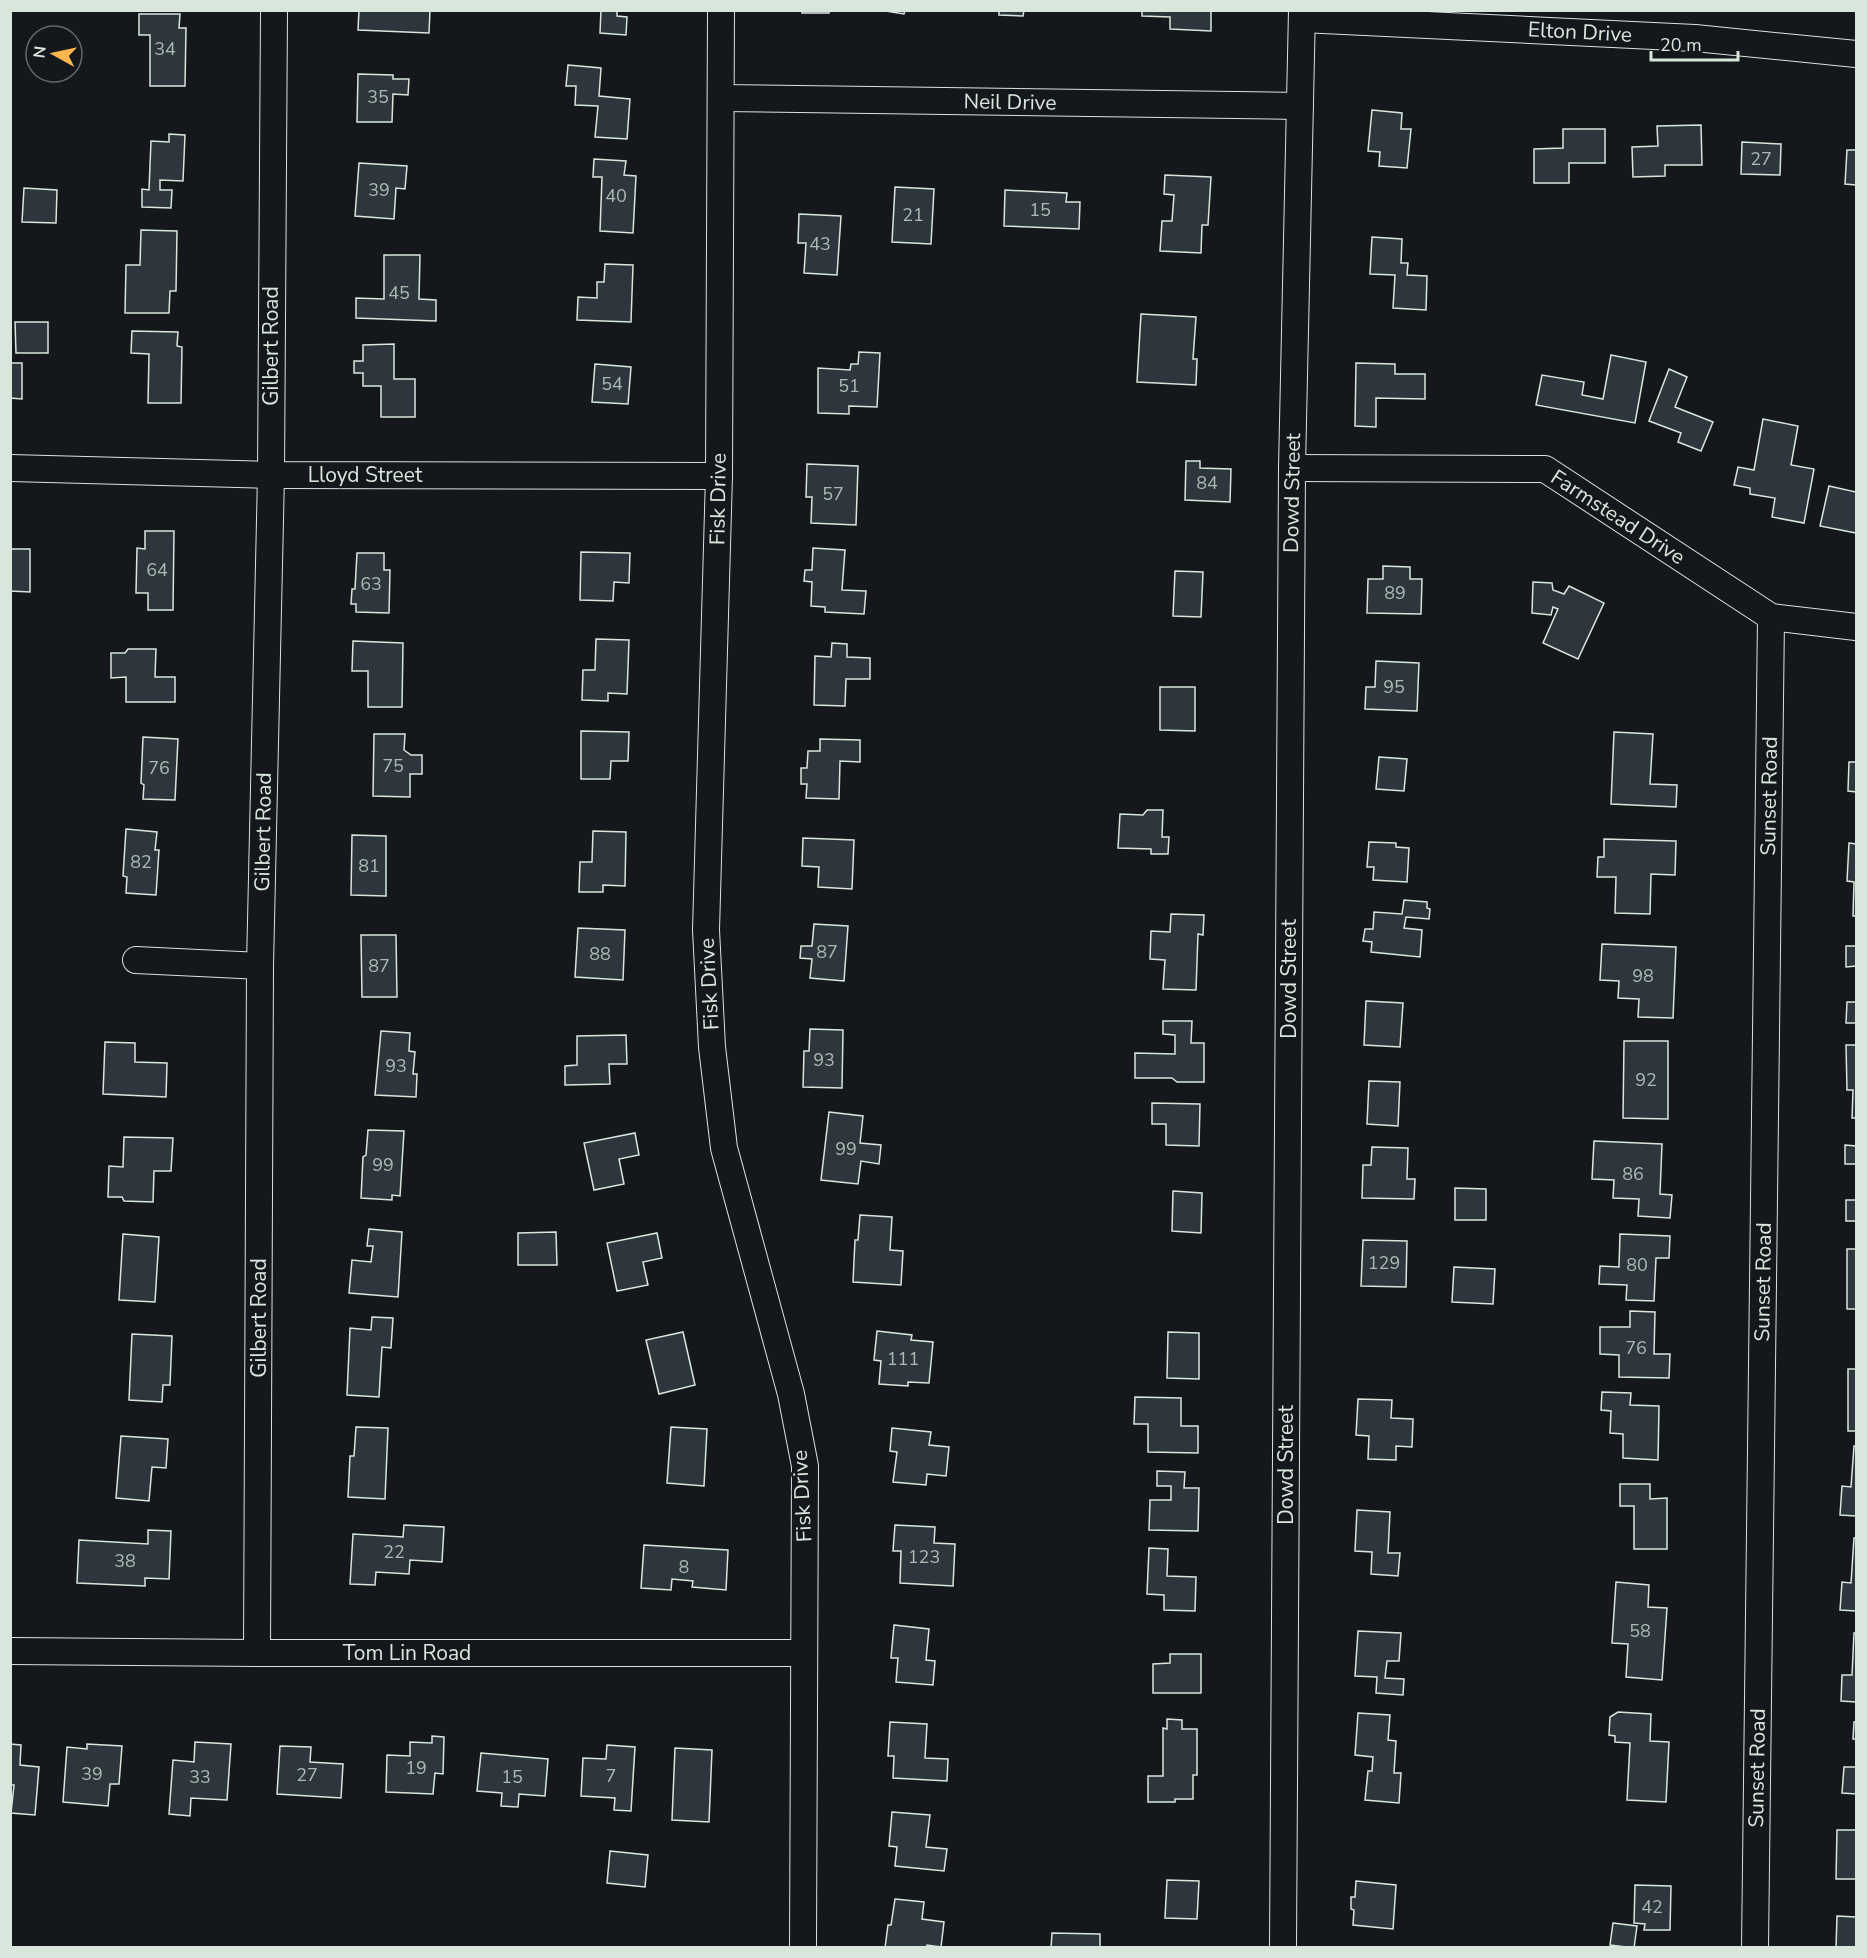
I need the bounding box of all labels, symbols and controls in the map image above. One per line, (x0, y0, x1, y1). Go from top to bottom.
street label: Elton Drive (1527, 15, 1633, 49)
north arrow (24, 24, 84, 84)
scale bar (1651, 24, 1738, 62)
text: 20 m (1660, 33, 1702, 57)
house number: 34 (154, 37, 176, 61)
text: N (28, 45, 52, 60)
house number: 35 (367, 85, 389, 109)
street label: Neil Drive (963, 87, 1057, 117)
house number: 27 (1750, 147, 1772, 171)
house number: 39 (368, 178, 390, 202)
house number: 40 (605, 184, 627, 208)
house number: 15 (1029, 198, 1051, 222)
house number: 21 (902, 203, 924, 227)
house number: 43 (809, 232, 831, 256)
house number: 45 (388, 281, 410, 305)
street label: Gilbert Road (257, 286, 285, 406)
house number: 54 (601, 372, 623, 396)
house number: 51 (838, 374, 860, 398)
street label: Dowd Street (1277, 432, 1307, 553)
street label: Fisk Drive (703, 453, 733, 545)
street label: Lloyd Street (308, 461, 423, 489)
street label: Farmstead Drive (1546, 463, 1690, 571)
house number: 84 (1196, 471, 1218, 495)
house number: 57 (822, 482, 844, 506)
house number: 64 (146, 558, 168, 582)
house number: 63 (360, 572, 382, 596)
house number: 89 (1384, 581, 1406, 605)
house number: 95 (1383, 675, 1405, 699)
street label: Sunset Road (1754, 736, 1784, 856)
house number: 75 (382, 754, 404, 778)
house number: 76 (148, 756, 170, 780)
street label: Gilbert Road (248, 772, 278, 892)
house number: 82 (130, 850, 152, 874)
house number: 81 (358, 854, 380, 878)
street label: Dowd Street (1275, 919, 1303, 1039)
street label: Fisk Drive (693, 937, 725, 1031)
house number: 87 (816, 940, 838, 964)
house number: 88 (589, 942, 611, 966)
house number: 87 (368, 954, 390, 978)
house number: 98 (1632, 964, 1654, 988)
house number: 93 (813, 1048, 835, 1072)
house number: 93 (385, 1054, 407, 1078)
house number: 92 (1635, 1068, 1657, 1092)
house number: 99 (835, 1137, 857, 1161)
house number: 99 (372, 1153, 394, 1177)
house number: 86 (1622, 1162, 1644, 1186)
street label: Sunset Road (1748, 1222, 1778, 1342)
house number: 129 (1368, 1251, 1400, 1275)
house number: 80 (1626, 1253, 1648, 1277)
street label: Gilbert Road (245, 1258, 273, 1378)
house number: 76 (1625, 1336, 1647, 1360)
house number: 111 (887, 1347, 919, 1371)
street label: Dowd Street (1272, 1405, 1300, 1525)
street label: Fisk Drive (786, 1449, 818, 1543)
house number: 22 (383, 1540, 405, 1564)
house number: 123 (908, 1545, 940, 1569)
house number: 38 (114, 1549, 136, 1573)
house number: 8 (679, 1555, 689, 1579)
house number: 58 (1629, 1619, 1651, 1643)
street label: Tom Lin Road (343, 1639, 471, 1667)
street label: Sunset Road (1742, 1708, 1772, 1828)
house number: 19 (405, 1756, 427, 1780)
house number: 39 (81, 1762, 103, 1786)
house number: 27 (296, 1763, 318, 1787)
house number: 7 (606, 1764, 616, 1788)
house number: 33 (189, 1765, 211, 1789)
house number: 15 (501, 1765, 523, 1789)
house number: 42 (1641, 1895, 1663, 1919)

